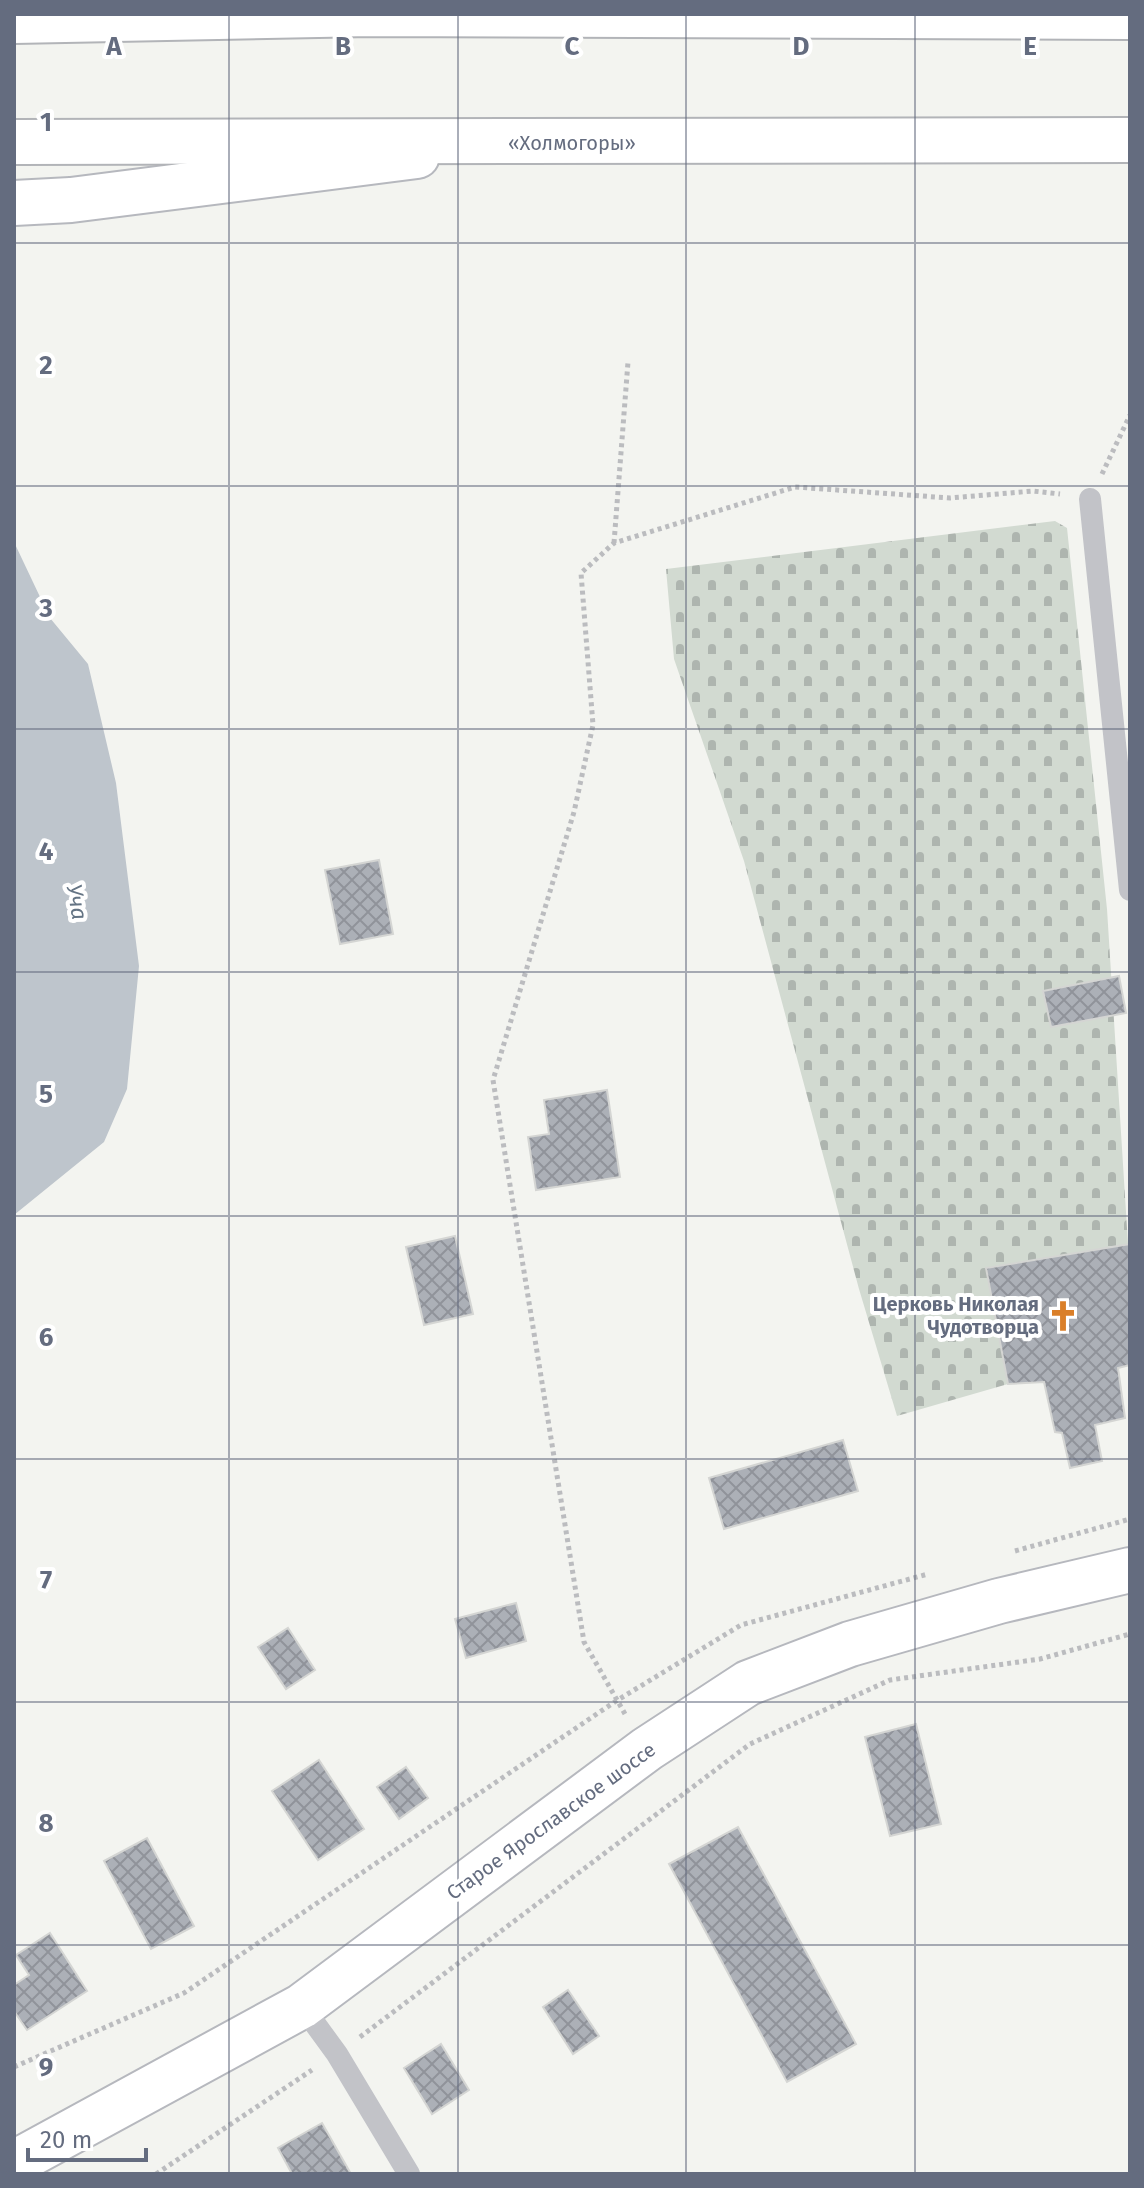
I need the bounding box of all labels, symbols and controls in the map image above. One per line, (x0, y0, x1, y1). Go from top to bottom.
text: A (105, 31, 122, 62)
text: B (335, 31, 351, 62)
text: C (565, 31, 580, 62)
text: D (793, 31, 810, 62)
text: E (1023, 31, 1037, 62)
text: 1 (40, 107, 52, 138)
street label: «Холмогоры» (508, 131, 636, 155)
text: 2 (39, 350, 53, 381)
text: 3 (38, 593, 53, 624)
text: 4 (39, 836, 54, 867)
water label: Уча (61, 882, 93, 922)
text: 5 (39, 1079, 53, 1110)
place label: Церковь Николая Чудотворца (873, 1292, 1039, 1339)
church icon: Церковь Николая Чудотворца (1046, 1299, 1080, 1333)
text: 6 (39, 1322, 54, 1353)
text: 7 (40, 1565, 52, 1596)
street label: Старое Ярославское шоссе (442, 1737, 660, 1905)
text: 8 (38, 1808, 54, 1839)
text: 9 (39, 2052, 53, 2083)
scale bar (28, 2112, 146, 2162)
text: 20 m (40, 2126, 92, 2154)

